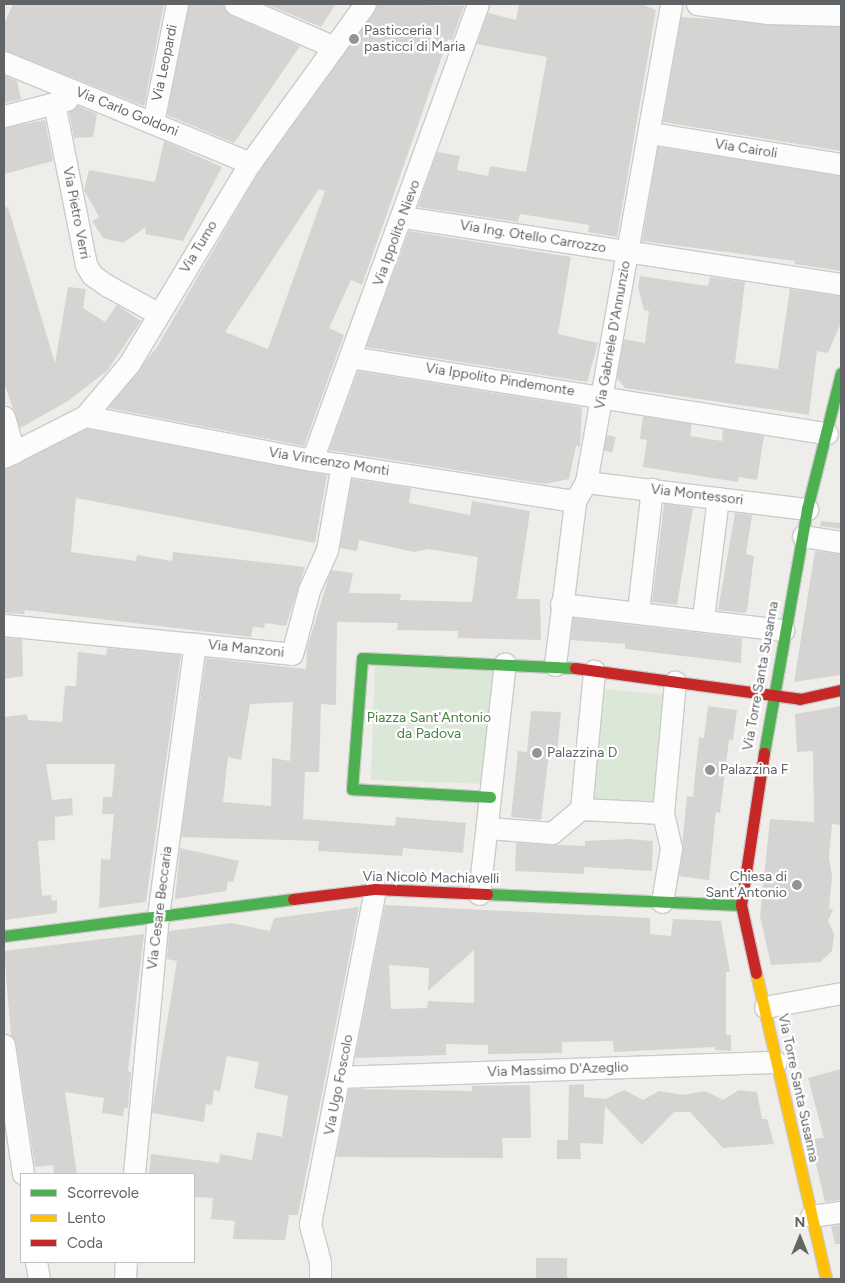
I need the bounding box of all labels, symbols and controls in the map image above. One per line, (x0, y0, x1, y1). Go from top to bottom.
street label: Via Leopardi (149, 23, 181, 103)
place label: Pasticceria I pasticci di Maria (364, 23, 465, 56)
marker: Pasticceria I pasticci di Maria (348, 33, 360, 45)
street label: Via Carlo Goldoni (73, 84, 181, 140)
street label: Via Cairoli (713, 136, 779, 162)
street label: Via Pietro Verri (59, 165, 93, 261)
street label: Via Ippolito Nievo (370, 178, 424, 288)
street label: Via Ing. Otello Carrozzo (459, 217, 607, 257)
street label: Via Tumo (177, 218, 221, 276)
street label: Via Gabriele D'Annunzio (592, 259, 634, 411)
street label: Via Ippolito Pindemonte (424, 360, 576, 400)
street label: Via Vincenzo Monti (267, 444, 391, 480)
street label: Via Montessori (650, 481, 744, 509)
street label: Via Torre Santa Susanna (740, 600, 782, 752)
street label: Via Manzoni (207, 637, 285, 661)
park label: Piazza Sant'Antonio da Padova (367, 710, 491, 742)
place label: Palazzina D (547, 745, 617, 761)
marker: Palazzina D (531, 747, 543, 759)
place label: Palazzina F (720, 762, 788, 778)
marker: Palazzina F (704, 764, 716, 776)
street label: Via Cesare Beccaria (144, 845, 176, 971)
street label: Via Nicolò Machiavelli (362, 868, 500, 888)
place label: Chiesa di Sant'Antonio (706, 869, 787, 902)
marker: Chiesa di Sant'Antonio (791, 879, 803, 891)
street label: Via Torre Santa Susanna (774, 1012, 822, 1164)
street label: Via Ugo Foscolo (321, 1033, 357, 1137)
street label: Via Massimo D'Azeglio (487, 1059, 629, 1081)
legend (20, 1173, 195, 1263)
text: Scorrevole (67, 1184, 139, 1202)
text: Lento (67, 1209, 106, 1227)
north arrow (775, 1213, 825, 1263)
text: N (795, 1214, 805, 1231)
text: Coda (67, 1234, 103, 1252)

